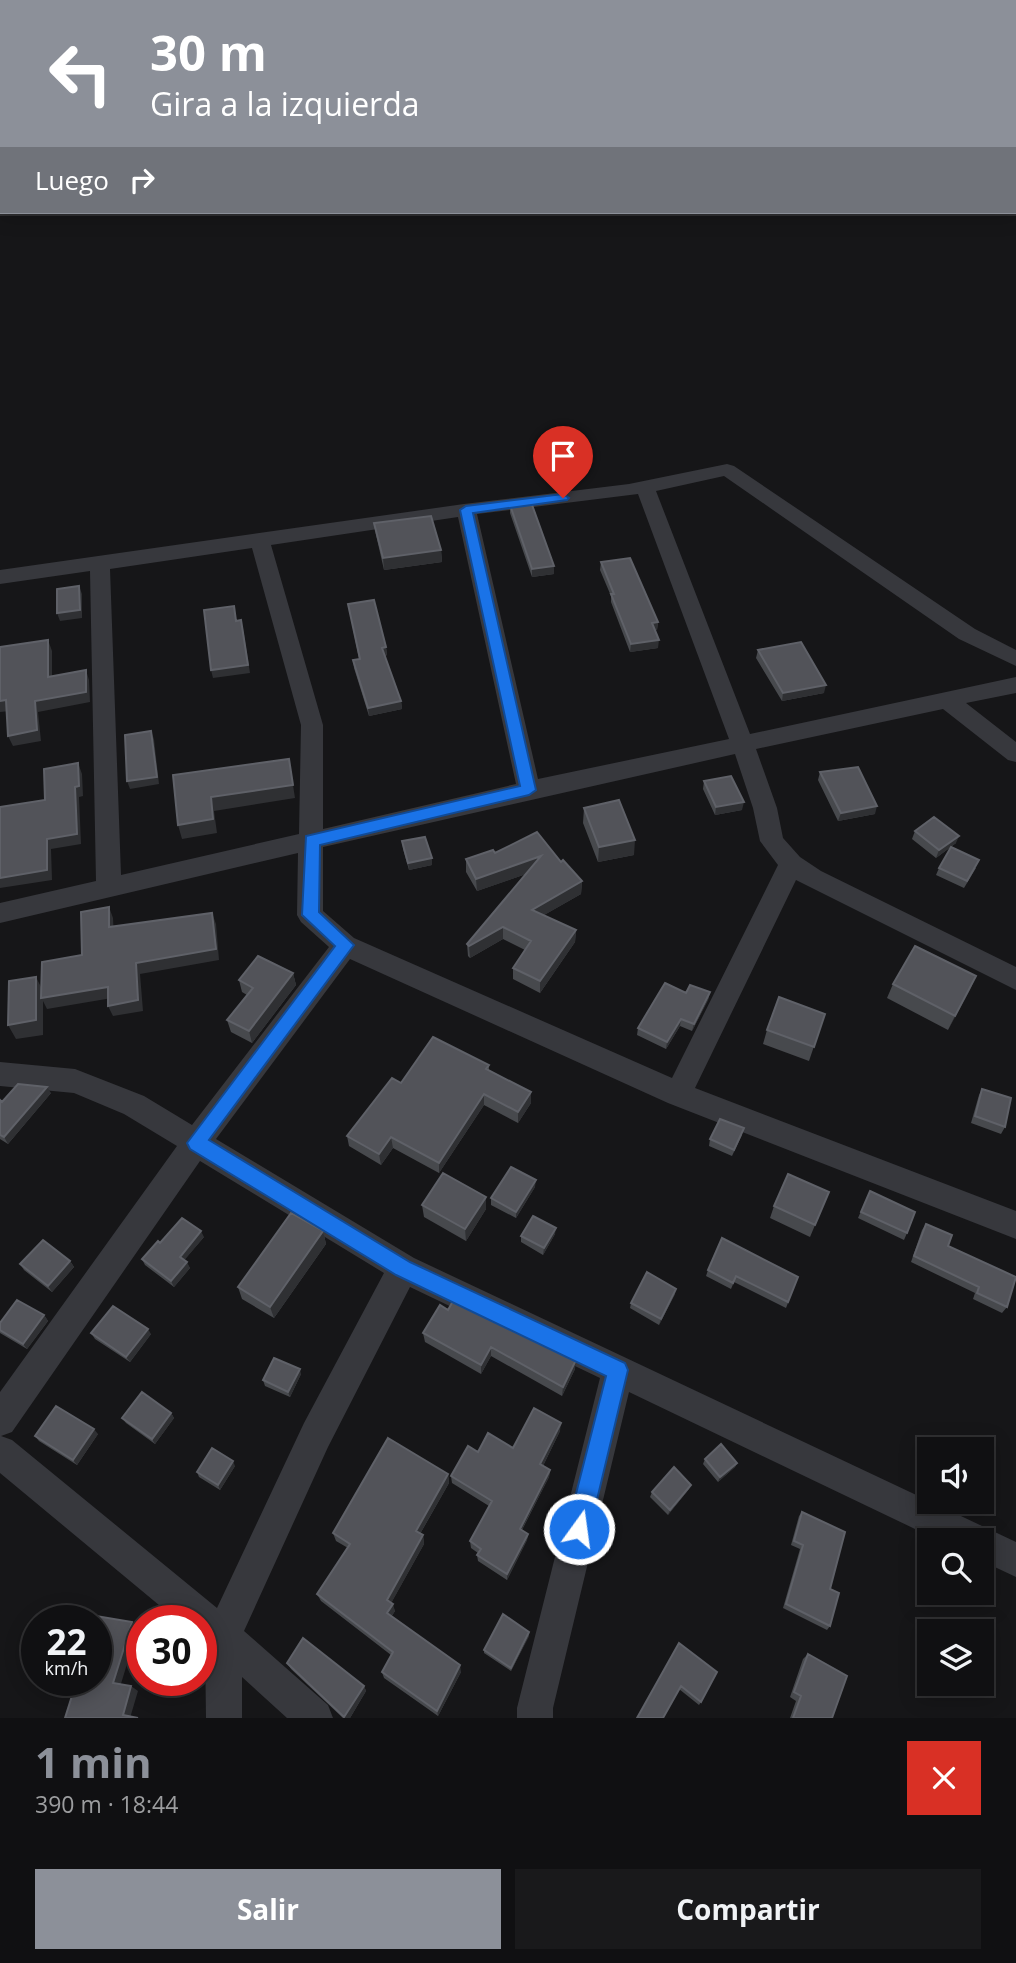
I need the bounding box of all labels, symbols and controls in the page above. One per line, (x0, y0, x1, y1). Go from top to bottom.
text: 30 m (150, 19, 267, 85)
icon: left (35, 28, 126, 119)
text: Gira a la izquierda (150, 82, 420, 125)
icon: right (123, 161, 161, 199)
text: Luego (35, 162, 109, 198)
pin (533, 426, 593, 498)
icon: arrive (544, 437, 582, 475)
map controls (917, 1437, 994, 1696)
button: sound (917, 1437, 994, 1514)
position arrow (542, 1492, 616, 1566)
button: search (917, 1528, 994, 1605)
speed limit sign: 30 (126, 1605, 217, 1696)
text: 22 (46, 1618, 87, 1665)
button: layers (917, 1619, 994, 1696)
text: km/h (45, 1656, 88, 1680)
text: 1 min (35, 1733, 152, 1790)
button: close (907, 1741, 981, 1815)
text: 390 m · 18:44 (35, 1788, 178, 1820)
button: Salir (35, 1869, 501, 1949)
button: Compartir (515, 1869, 981, 1949)

